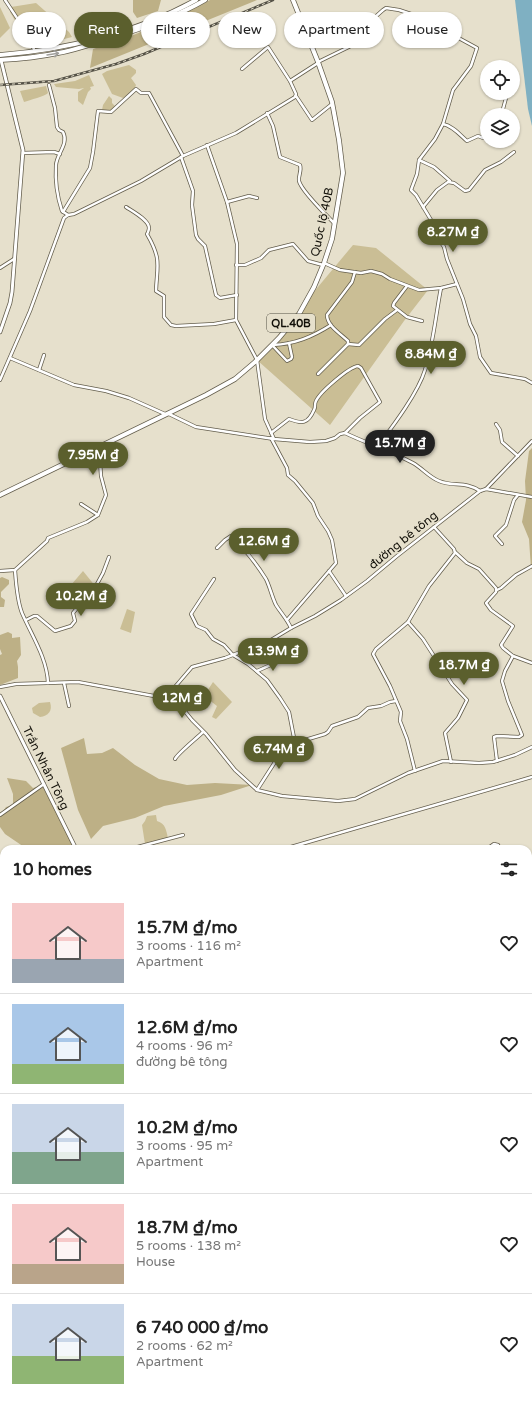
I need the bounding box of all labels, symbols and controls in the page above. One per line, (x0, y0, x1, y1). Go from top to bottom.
chip: Buy (12, 12, 66, 48)
chip: Rent (74, 12, 133, 48)
chip: Filters (141, 12, 210, 48)
chip: New (218, 12, 276, 48)
chip: Apartment (284, 12, 384, 48)
chip: House (392, 12, 462, 48)
one-way arrow (46, 50, 59, 58)
map controls (480, 60, 520, 148)
button: locate (480, 60, 520, 100)
button: layers (480, 108, 520, 148)
street label: Quốc lộ 40B (308, 186, 336, 258)
pin: 8.27M ₫ (416, 219, 490, 253)
text: 8.27M ₫ (427, 224, 479, 240)
road number: QL.40B (267, 314, 315, 332)
pin: 8.84M ₫ (394, 341, 468, 375)
text: 8.84M ₫ (405, 346, 457, 362)
pin: 15.7M ₫ (363, 430, 437, 464)
text: 15.7M ₫ (374, 435, 426, 451)
pin: 7.95M ₫ (56, 442, 130, 476)
text: 7.95M ₫ (67, 447, 119, 463)
street label: đường bê tông (366, 508, 440, 572)
pin: 12.6M ₫ (227, 528, 301, 562)
text: 12.6M ₫ (238, 533, 290, 549)
pin: 10.2M ₫ (44, 583, 118, 617)
text: 10.2M ₫ (55, 588, 107, 604)
pin: 13.9M ₫ (236, 638, 310, 672)
text: 13.9M ₫ (247, 643, 299, 659)
pin: 18.7M ₫ (427, 652, 501, 686)
text: 18.7M ₫ (438, 657, 490, 673)
pin: 12M ₫ (154, 685, 210, 719)
text: 12M ₫ (162, 690, 202, 706)
street label: Trần Nhân Tông (20, 724, 72, 812)
pin: 6.74M ₫ (242, 736, 316, 770)
text: 6.74M ₫ (253, 741, 305, 757)
icon: filters (498, 858, 520, 880)
text: 10 homes (12, 859, 92, 880)
text: 15.7M ₫/mo (136, 917, 237, 938)
icon: home (44, 919, 92, 967)
icon: heart (498, 932, 520, 954)
text: 3 rooms · 116 m² (136, 938, 241, 954)
text: Apartment (136, 954, 203, 970)
text: 12.6M ₫/mo (136, 1017, 238, 1038)
icon: home (44, 1020, 92, 1068)
icon: heart (498, 1033, 520, 1055)
text: 4 rooms · 96 m² (136, 1038, 233, 1054)
text: đường bê tông (136, 1054, 228, 1070)
text: 10.2M ₫/mo (136, 1117, 238, 1138)
icon: home (44, 1120, 92, 1168)
icon: heart (498, 1133, 520, 1155)
text: 3 rooms · 95 m² (136, 1138, 233, 1154)
text: Apartment (136, 1154, 203, 1170)
text: 18.7M ₫/mo (136, 1217, 238, 1238)
icon: home (44, 1220, 92, 1268)
icon: heart (498, 1233, 520, 1255)
text: 5 rooms · 138 m² (136, 1238, 241, 1254)
text: House (136, 1254, 175, 1270)
text: 6 740 000 ₫/mo (136, 1317, 268, 1338)
icon: home (44, 1320, 92, 1368)
icon: heart (498, 1333, 520, 1355)
text: 2 rooms · 62 m² (136, 1338, 233, 1354)
text: Apartment (136, 1354, 203, 1370)

